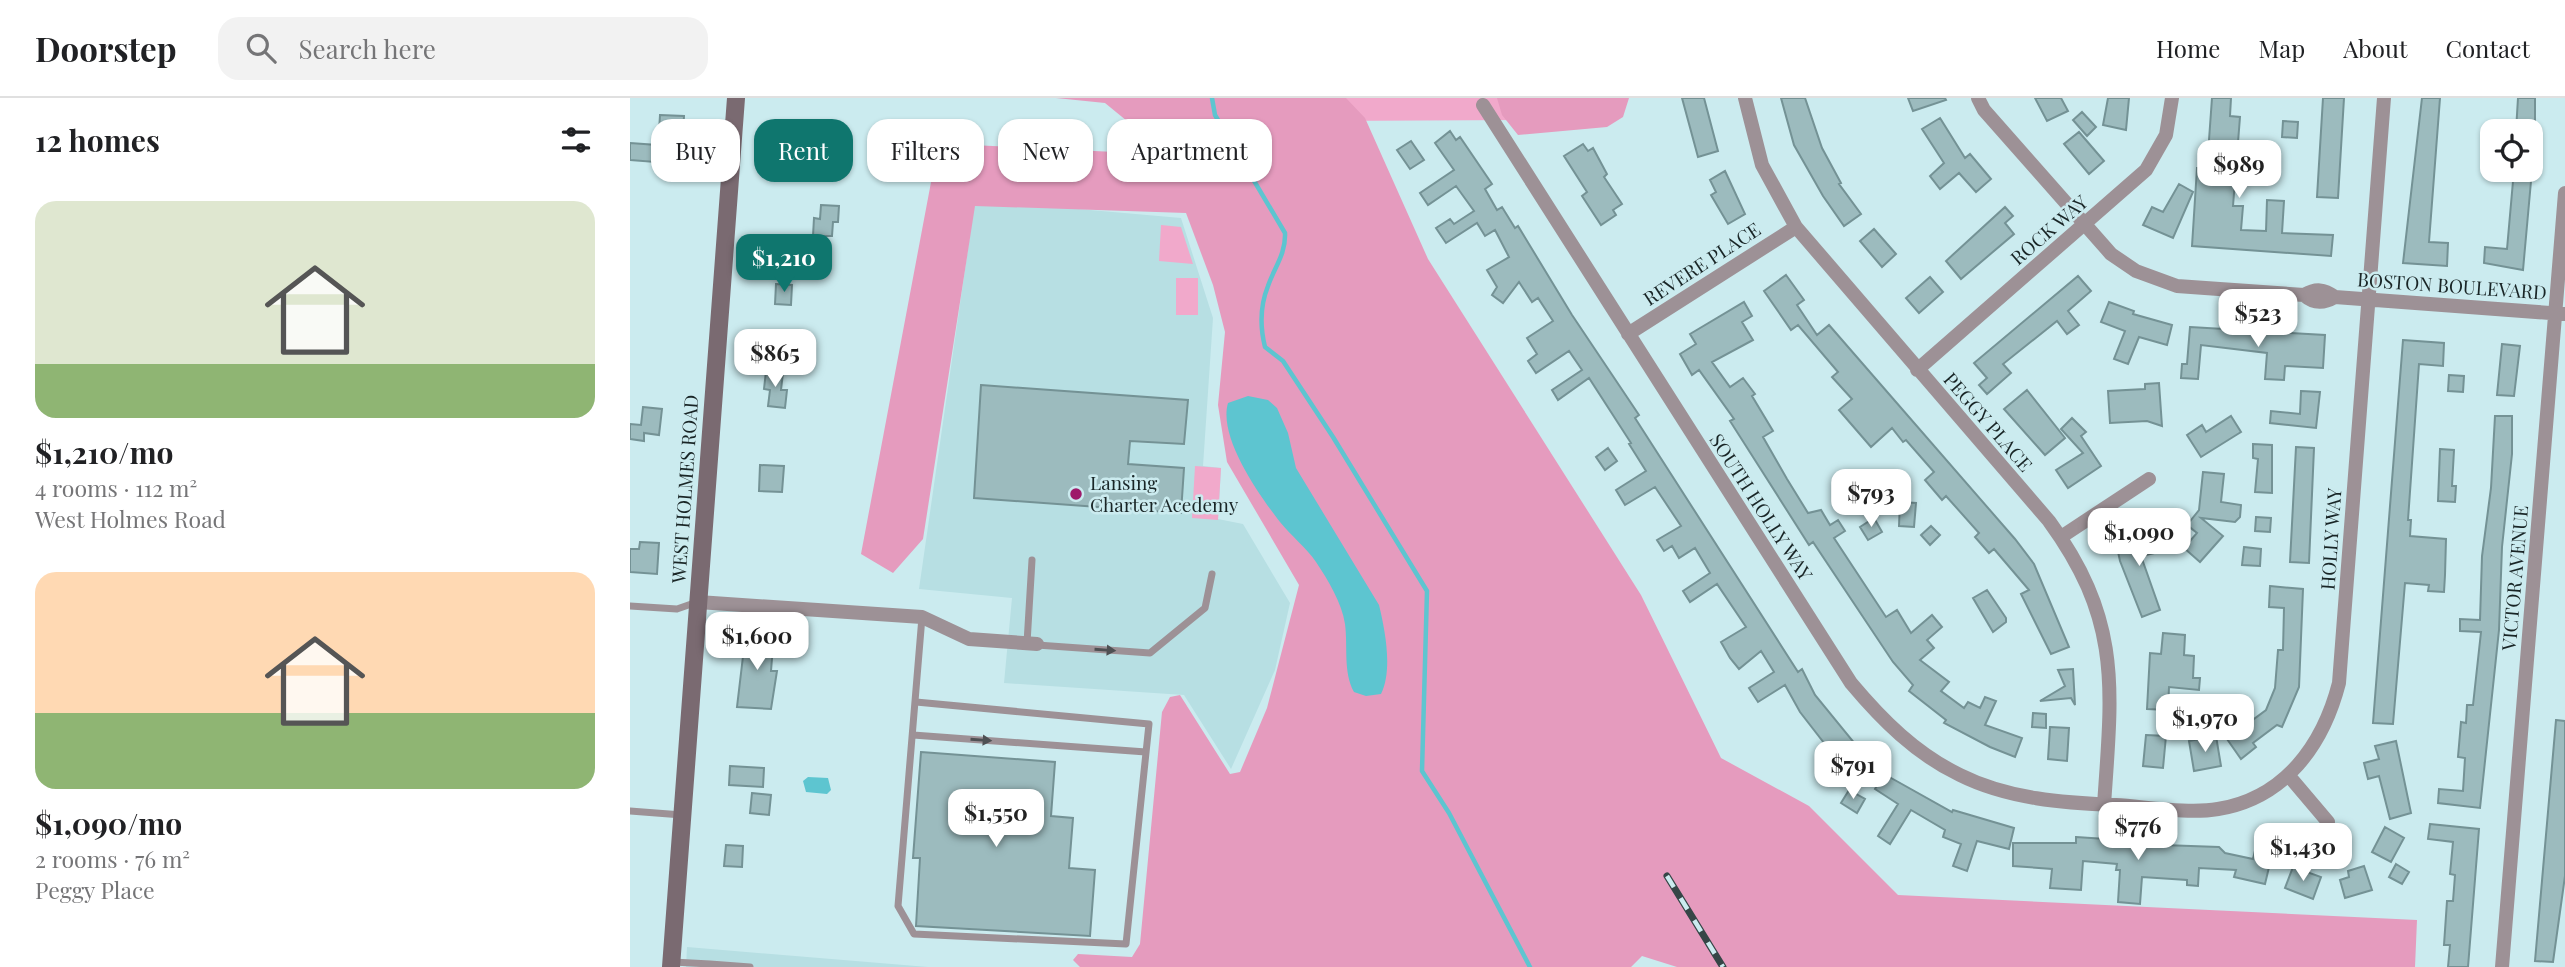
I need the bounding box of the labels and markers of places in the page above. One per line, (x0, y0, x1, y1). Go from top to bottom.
pin: $989 (2198, 140, 2280, 200)
pin: $1,210 (727, 234, 841, 294)
pin: $523 (2217, 289, 2299, 349)
pin: $865 (734, 330, 816, 389)
place label: Lansing Charter Acedemy (1090, 469, 1239, 517)
pin: $793 (1830, 470, 1912, 529)
marker: Lansing Charter Acedemy (1068, 486, 1084, 502)
pin: $1,090 (2082, 508, 2196, 568)
pin: $1,600 (700, 612, 814, 672)
pin: $1,970 (2148, 694, 2262, 754)
pin: $791 (1812, 742, 1894, 801)
pin: $1,550 (939, 790, 1053, 849)
pin: $776 (2097, 802, 2179, 862)
pin: $1,430 (2246, 824, 2360, 883)

